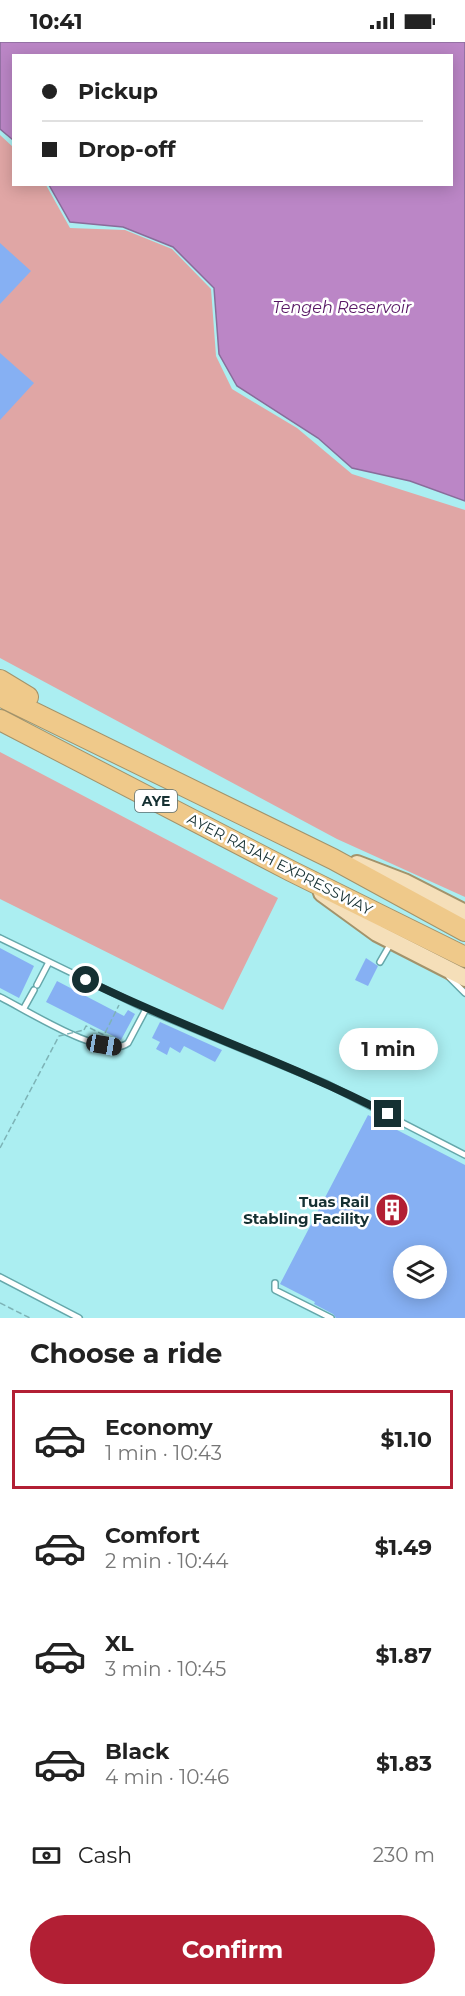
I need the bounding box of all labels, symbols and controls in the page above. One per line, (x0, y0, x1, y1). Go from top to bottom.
text: 10:41 (30, 8, 83, 35)
text: Pickup (78, 78, 158, 105)
text: Drop-off (78, 136, 176, 163)
water label: Tengeh Reservoir (273, 298, 412, 317)
road number: AYE (135, 790, 177, 812)
street label: AYER RAJAH EXPRESSWAY (184, 809, 376, 919)
route start (72, 966, 99, 993)
callout: 1 min (338, 1027, 438, 1069)
car (85, 1033, 123, 1057)
text: 1 min (361, 1037, 416, 1061)
route end (374, 1100, 401, 1127)
place label: Tuas Rail Stabling Facility (243, 1192, 370, 1228)
building icon: Tuas Rail Stabling Facility (374, 1192, 410, 1228)
map controls (393, 1245, 447, 1299)
button: layers (393, 1245, 447, 1299)
text: Choose a ride (30, 1337, 222, 1370)
icon: car (33, 1413, 87, 1467)
text: Economy (105, 1414, 213, 1441)
text: $1.10 (381, 1426, 432, 1453)
text: 1 min · 10:43 (105, 1441, 222, 1465)
icon: car (33, 1521, 87, 1575)
text: Comfort (105, 1522, 200, 1549)
text: $1.49 (375, 1534, 432, 1561)
text: 2 min · 10:44 (105, 1549, 228, 1573)
icon: car (33, 1629, 87, 1683)
text: XL (105, 1630, 134, 1657)
text: $1.87 (375, 1642, 432, 1669)
text: 3 min · 10:45 (105, 1657, 226, 1681)
icon: car (33, 1737, 87, 1791)
text: Black (105, 1738, 169, 1765)
text: $1.83 (376, 1750, 432, 1777)
text: 4 min · 10:46 (105, 1765, 229, 1789)
icon: cash (30, 1839, 63, 1872)
text: Cash (78, 1842, 132, 1869)
text: 230 m (373, 1843, 435, 1867)
button: Confirm (30, 1915, 435, 1984)

